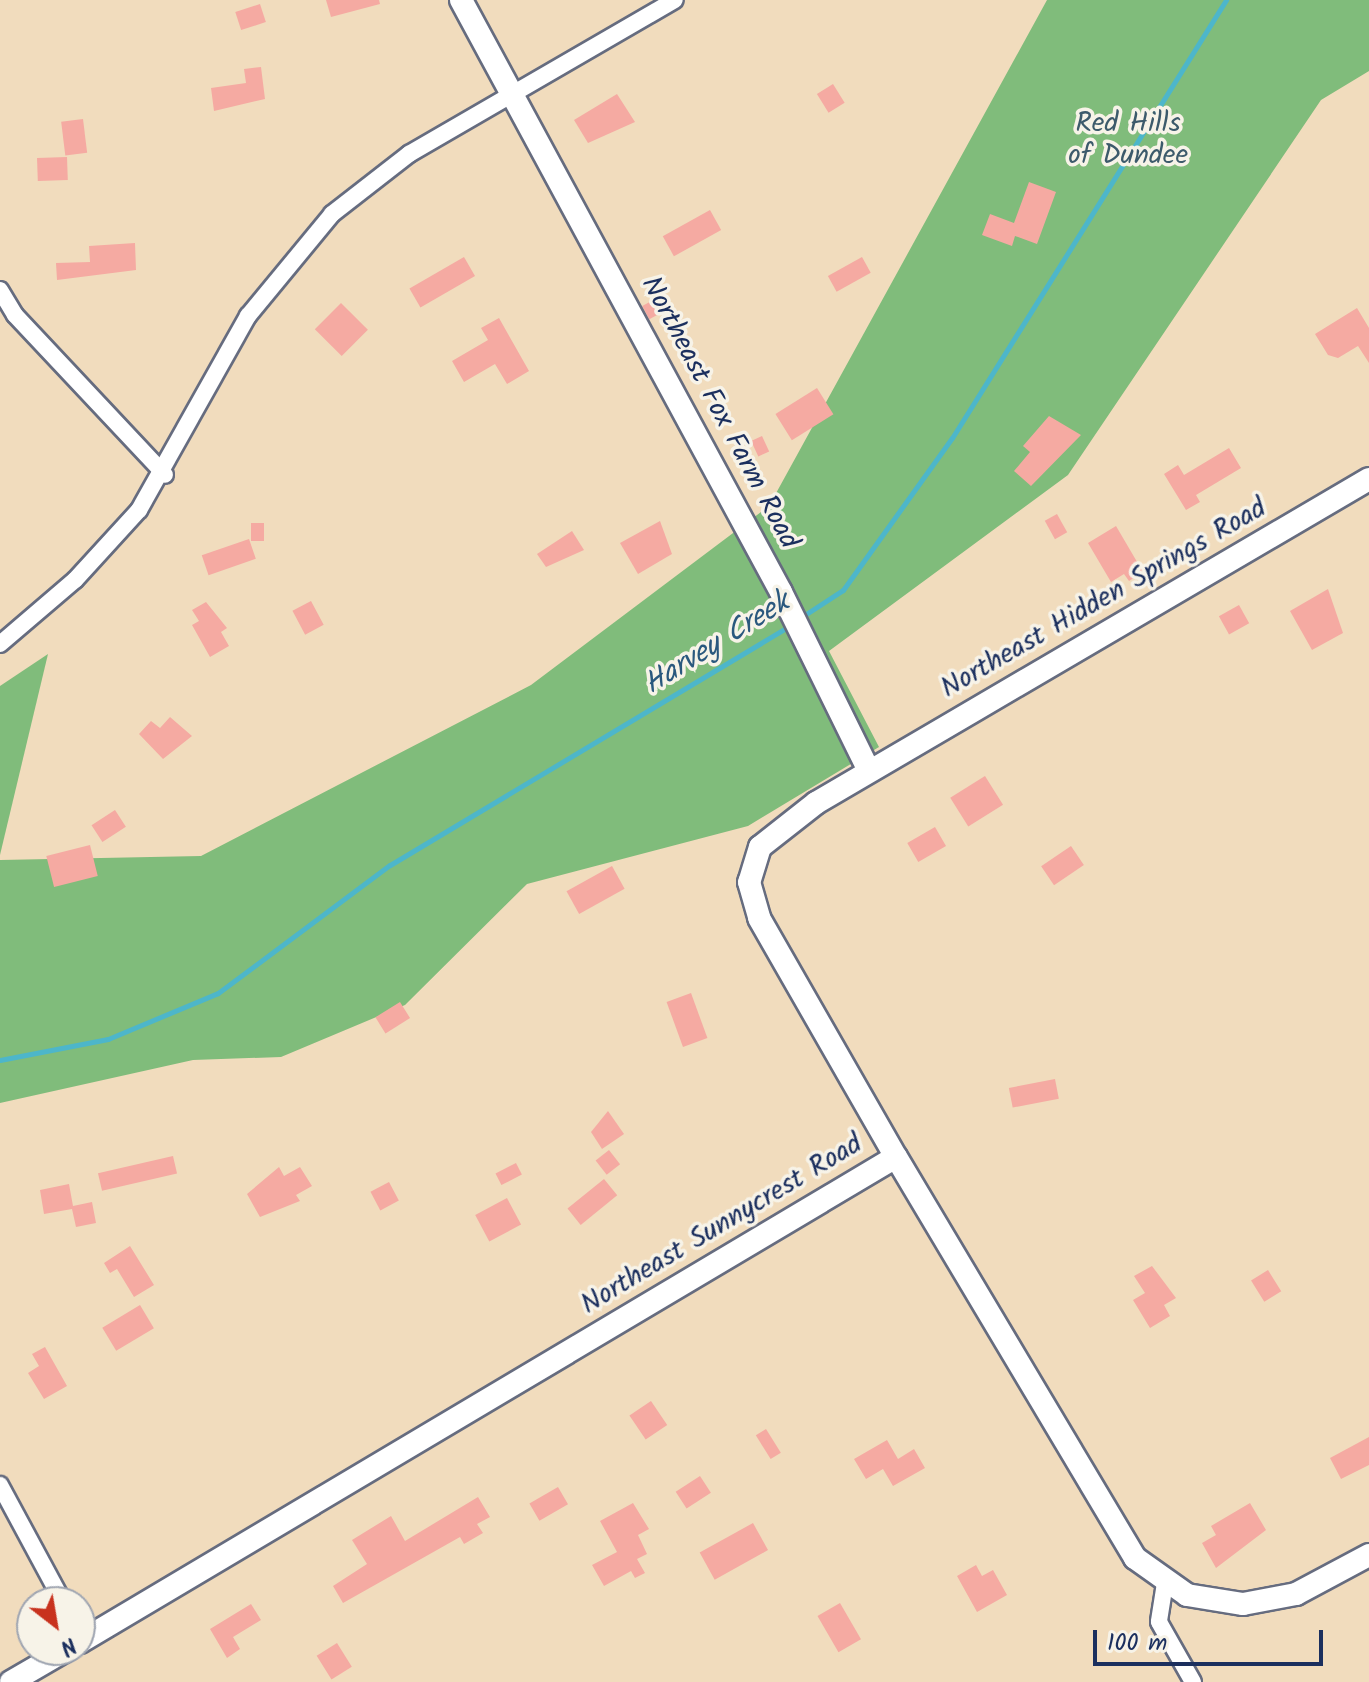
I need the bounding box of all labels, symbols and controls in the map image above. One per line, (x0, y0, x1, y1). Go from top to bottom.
park label: Red Hills of Dundee (1068, 107, 1188, 173)
street label: Northeast Fox Farm Road (633, 271, 805, 555)
street label: Northeast Hidden Springs Road (935, 492, 1273, 706)
water label: Harvey Creek (637, 585, 797, 703)
street label: Northeast Sunnycrest Road (575, 1128, 869, 1322)
north arrow (16, 1586, 96, 1666)
scale bar (1097, 1614, 1327, 1664)
text: 100 m (1107, 1624, 1167, 1663)
text: N (53, 1627, 83, 1664)

